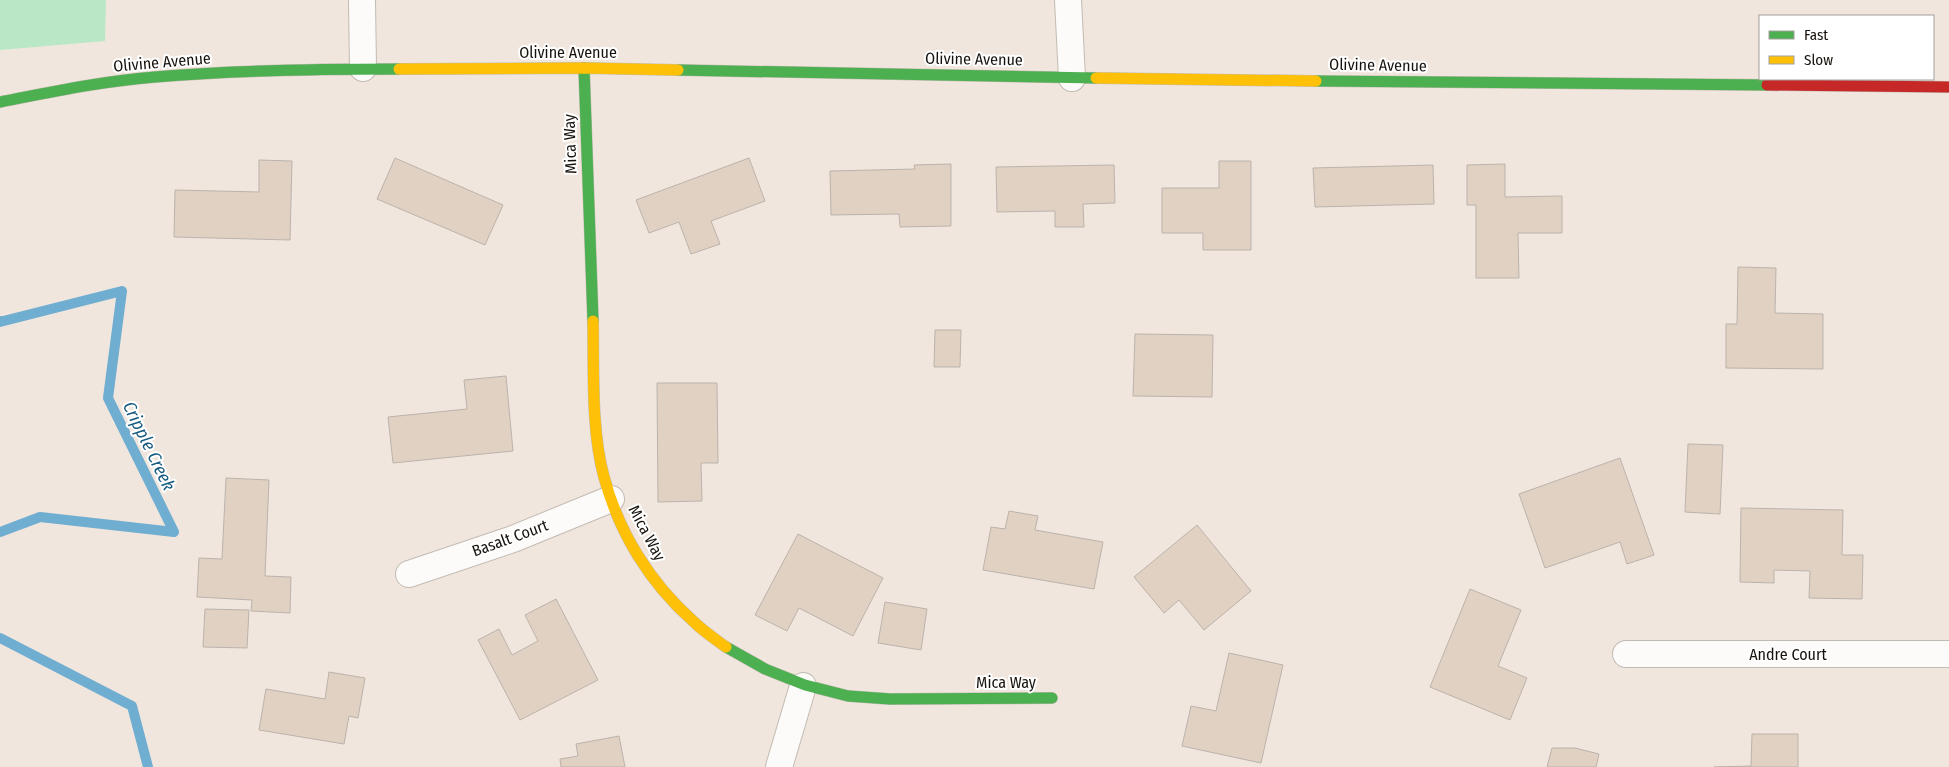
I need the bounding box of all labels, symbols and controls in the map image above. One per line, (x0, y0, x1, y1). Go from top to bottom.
legend (1759, 15, 1934, 80)
text: Fast (1804, 26, 1828, 44)
street label: Olivine Avenue (519, 43, 617, 62)
street label: Olivine Avenue (113, 48, 212, 76)
street label: Olivine Avenue (925, 49, 1023, 69)
text: Slow (1804, 51, 1833, 69)
street label: Olivine Avenue (1329, 55, 1427, 75)
street label: Mica Way (559, 113, 581, 174)
water label: Cripple Creek (118, 398, 180, 494)
street label: Mica Way (625, 502, 670, 565)
street label: Basalt Court (469, 515, 551, 561)
street label: Andre Court (1749, 645, 1828, 664)
street label: Mica Way (976, 673, 1037, 692)

